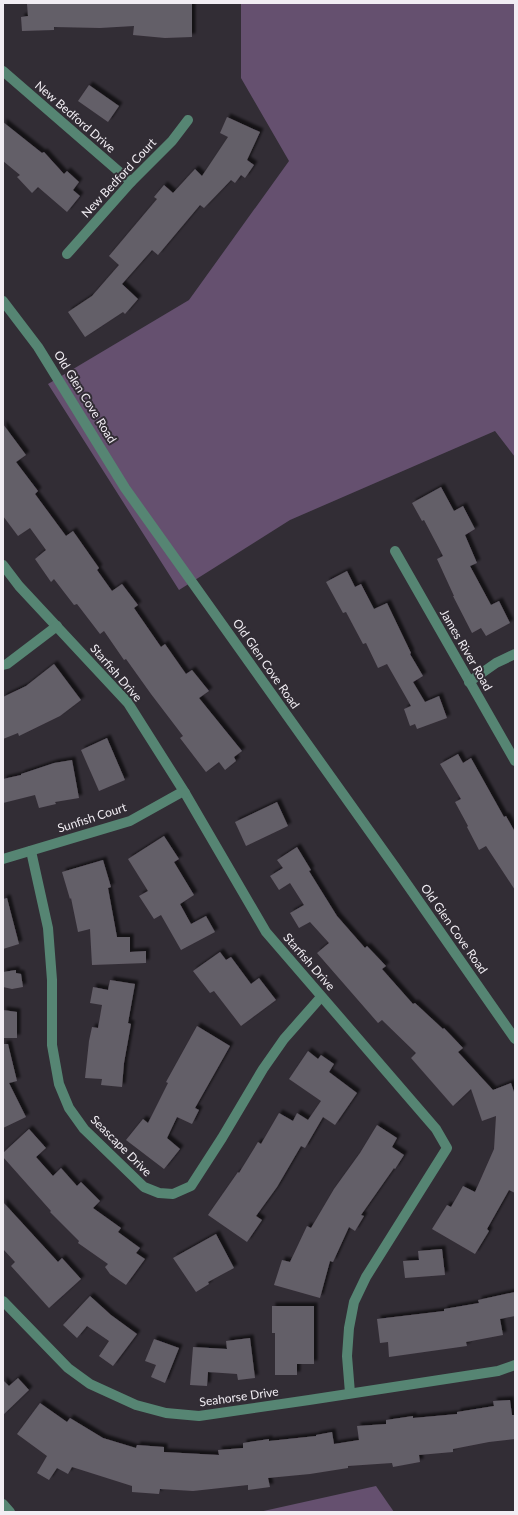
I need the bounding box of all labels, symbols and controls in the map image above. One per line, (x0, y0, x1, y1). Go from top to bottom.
street label: New Bedford Drive (32, 78, 119, 156)
street label: New Bedford Court (78, 134, 160, 220)
street label: Old Glen Cove Road (51, 348, 120, 446)
street label: James River Road (437, 606, 496, 693)
street label: Old Glen Cove Road (230, 616, 303, 712)
street label: Starfish Drive (87, 641, 145, 705)
street label: Sunfish Court (55, 799, 129, 836)
street label: Old Glen Cove Road (418, 881, 491, 977)
street label: Starfish Drive (280, 930, 338, 994)
street label: Seascape Drive (88, 1112, 155, 1179)
street label: Seahorse Drive (198, 1384, 279, 1409)

